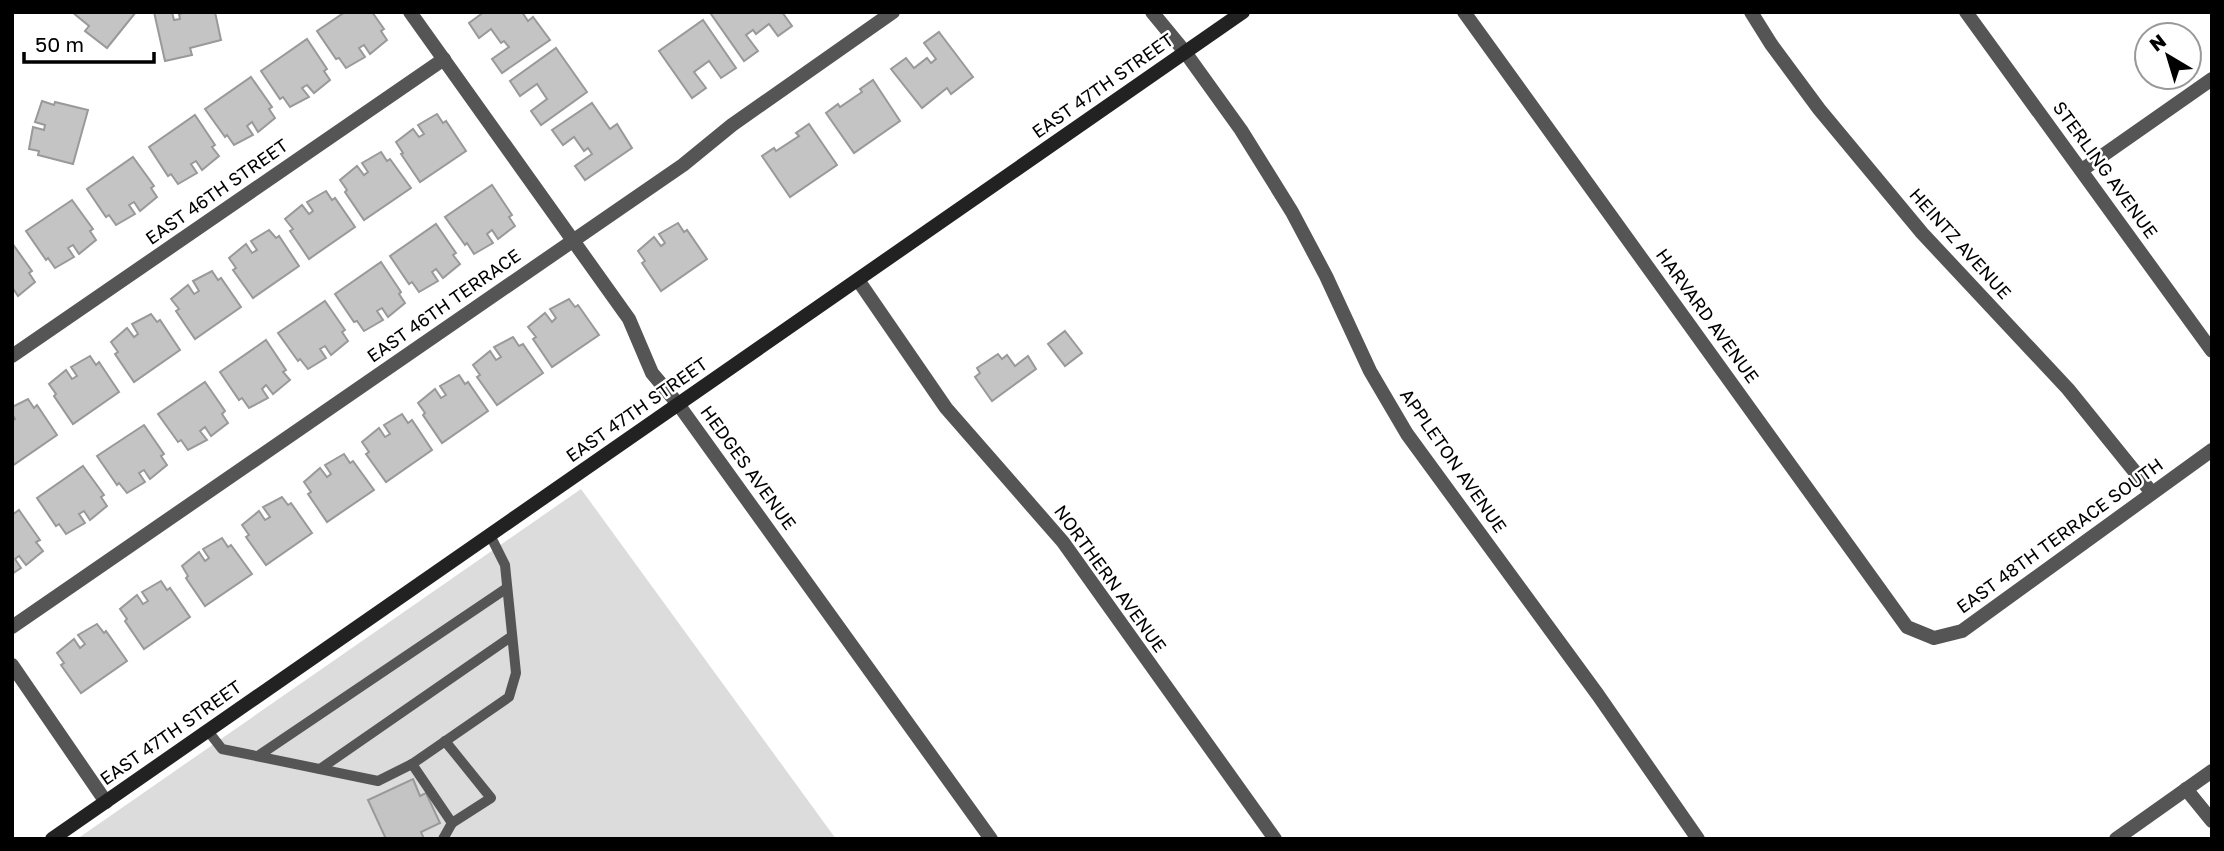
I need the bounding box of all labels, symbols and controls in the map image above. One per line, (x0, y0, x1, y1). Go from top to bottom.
scale bar (24, 21, 154, 65)
north arrow (2133, 21, 2203, 91)
street label: EAST 47TH STREET (1027, 28, 1177, 142)
text: N (2144, 29, 2170, 56)
text: 50 m (35, 31, 84, 57)
street label: STERLING AVENUE (2049, 97, 2163, 242)
street label: EAST 46TH STREET (141, 134, 292, 249)
street label: HEINTZ AVENUE (1905, 183, 2016, 303)
street label: EAST 46TH TERRACE (362, 244, 525, 367)
street label: HARVARD AVENUE (1652, 244, 1764, 387)
street label: EAST 47TH STREET (561, 352, 711, 466)
street label: APPLETON AVENUE (1396, 384, 1512, 537)
street label: HEDGES AVENUE (696, 401, 801, 534)
street label: EAST 48TH TERRACE SOUTH (1952, 453, 2167, 618)
street label: NORTHERN AVENUE (1050, 501, 1172, 656)
street label: EAST 47TH STREET (95, 675, 245, 789)

